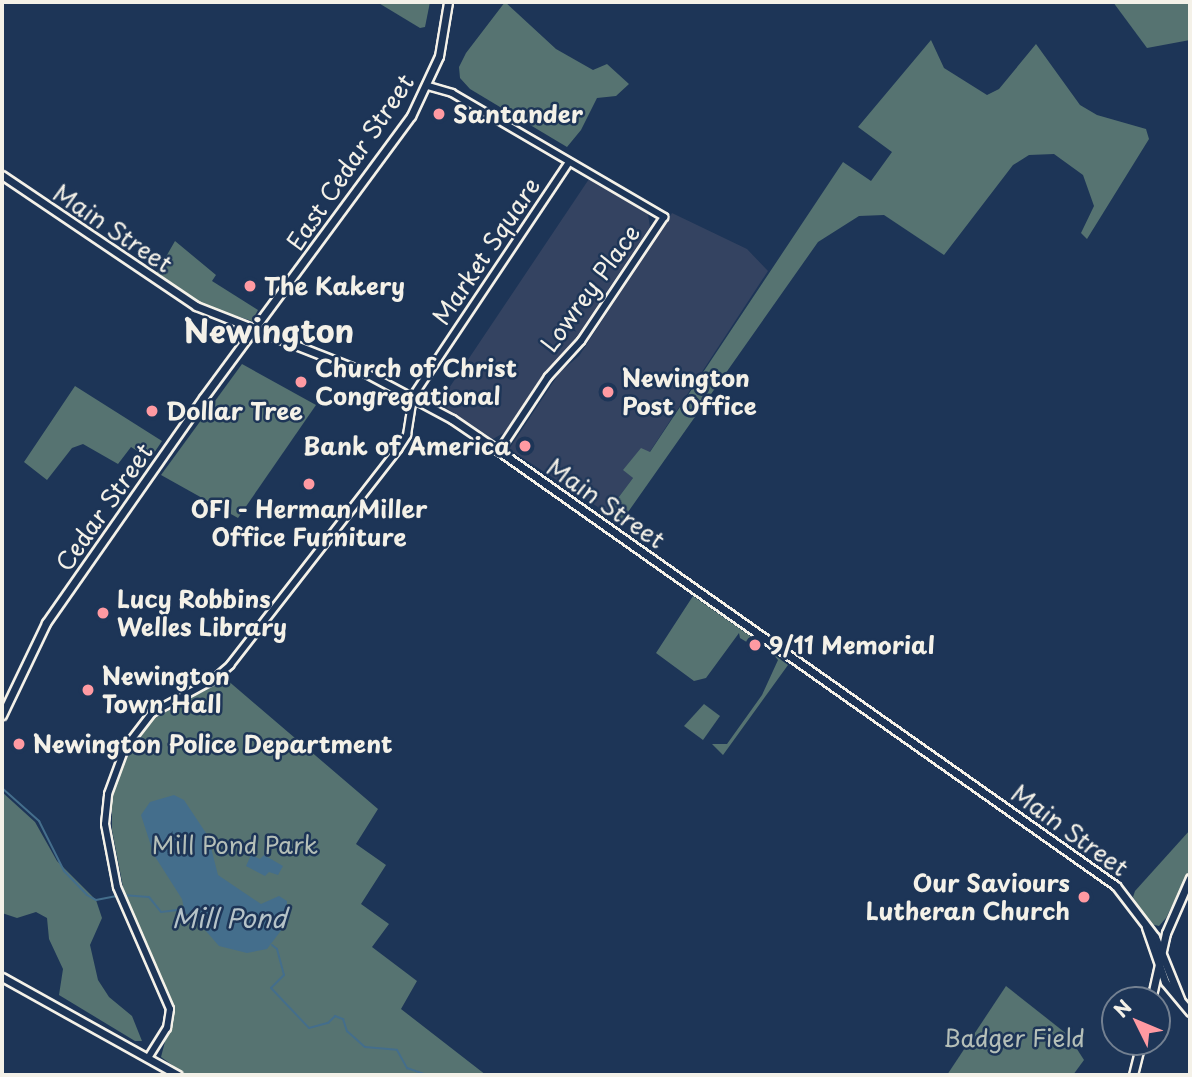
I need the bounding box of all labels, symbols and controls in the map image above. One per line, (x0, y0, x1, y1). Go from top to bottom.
street label: East Cedar Street (280, 68, 420, 256)
place label: Santander (453, 100, 583, 128)
marker: Santander (431, 106, 447, 122)
street label: Market Square (425, 171, 547, 331)
street label: Main Street (48, 178, 178, 278)
street label: Lowrey Place (534, 218, 646, 358)
place label: The Kakery (264, 272, 405, 300)
marker: The Kakery (242, 278, 258, 294)
district label: Newington (184, 311, 354, 349)
place label: Church of Christ Congregational (315, 354, 517, 410)
place label: Newington Post Office (622, 364, 756, 420)
marker: Church of Christ Congregational (293, 374, 309, 390)
marker: Newington Post Office (600, 384, 616, 400)
place label: Dollar Tree (166, 397, 303, 425)
marker: Dollar Tree (144, 403, 160, 419)
place label: Bank of America (303, 432, 511, 460)
street label: Cedar Street (50, 438, 158, 576)
marker: Bank of America (517, 438, 533, 454)
street label: Main Street (541, 452, 671, 554)
marker: OFI - Herman Miller Office Furniture (301, 476, 317, 492)
place label: OFI - Herman Miller Office Furniture (188, 495, 430, 551)
place label: Lucy Robbins Welles Library (117, 585, 289, 641)
marker: Lucy Robbins Welles Library (95, 605, 111, 621)
place label: 9/11 Memorial (769, 631, 938, 659)
marker: 9/11 Memorial (747, 637, 763, 653)
place label: Newington Town Hall (102, 662, 230, 718)
marker: Newington Town Hall (80, 682, 96, 698)
place label: Newington Police Department (33, 730, 394, 758)
marker: Newington Police Department (11, 736, 27, 752)
street label: Main Street (1006, 778, 1134, 882)
park label: Mill Pond Park (151, 831, 319, 859)
place label: Our Saviours Lutheran Church (866, 869, 1070, 925)
marker: Our Saviours Lutheran Church (1076, 889, 1092, 905)
water label: Mill Pond (172, 902, 286, 934)
north arrow (1101, 986, 1171, 1056)
text: N (1107, 993, 1137, 1023)
park label: Badger Field (942, 1024, 1086, 1052)

